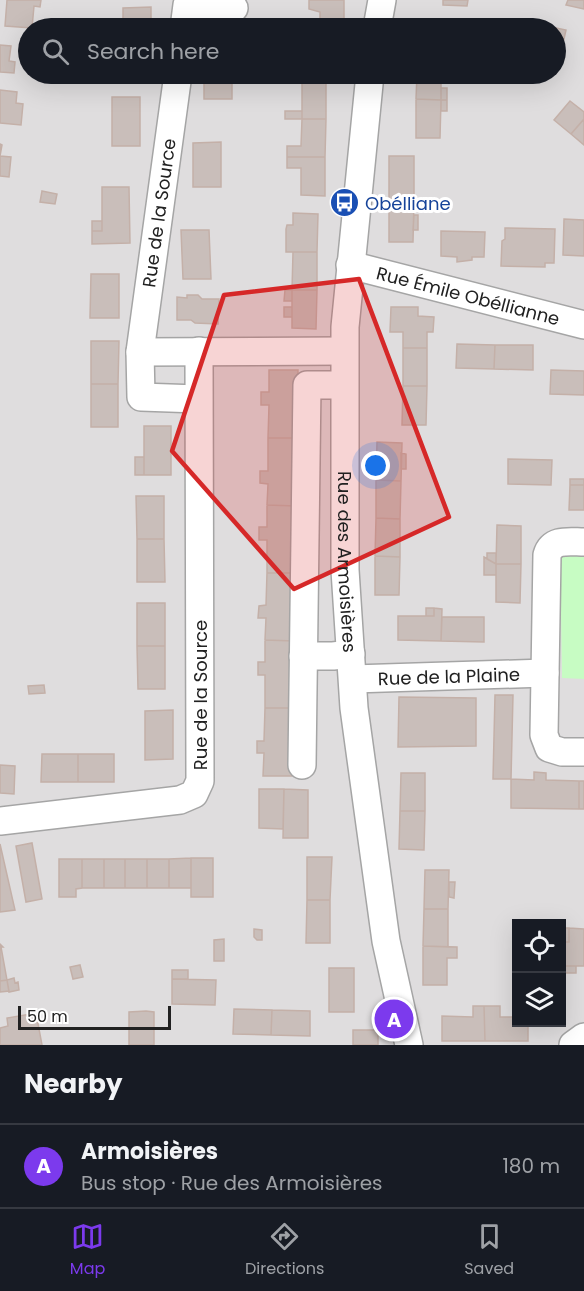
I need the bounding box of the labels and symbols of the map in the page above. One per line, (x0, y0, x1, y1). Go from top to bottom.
street label: Rue de la Source (136, 137, 182, 289)
bus stop icon: Obélliane (328, 187, 360, 219)
place label: Obélliane (365, 191, 451, 216)
street label: Rue Émile Obéllianne (374, 260, 562, 331)
your location (361, 451, 390, 480)
street label: Rue des Armoisières (332, 471, 363, 653)
street label: Rue de la Source (188, 620, 213, 770)
street label: Rue de la Plaine (377, 661, 520, 691)
pin: A (374, 996, 414, 1042)
scale bar (18, 1003, 171, 1030)

